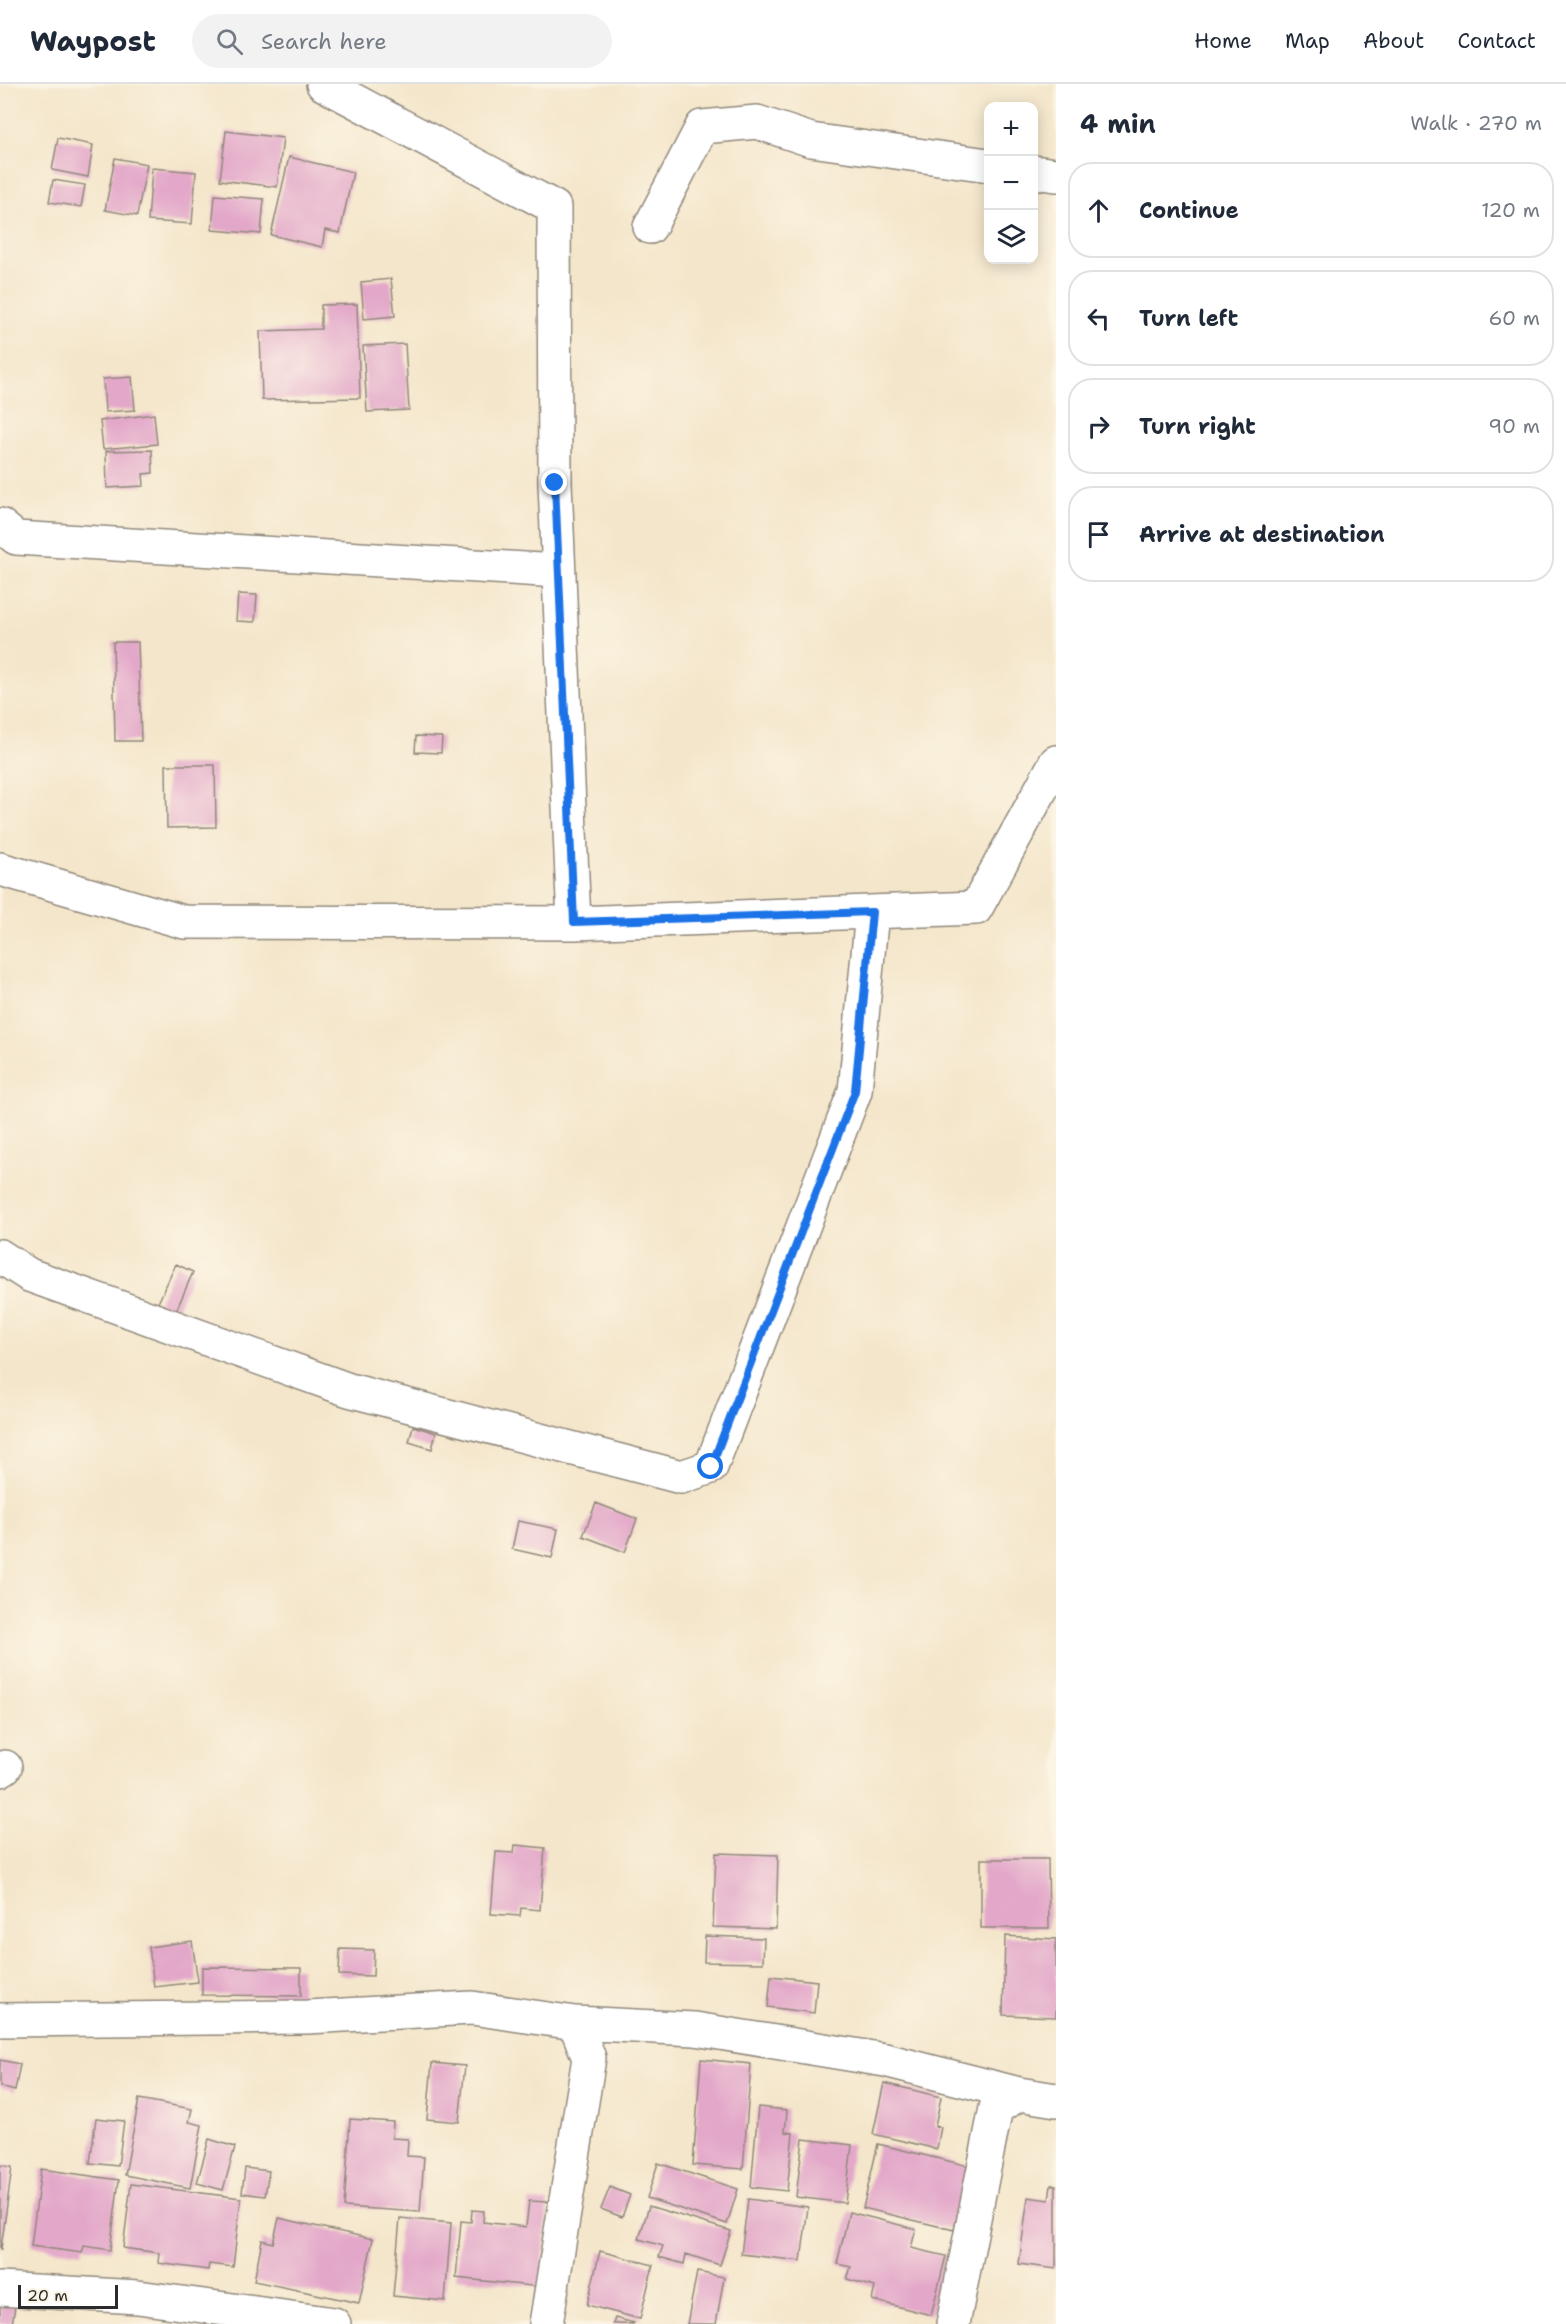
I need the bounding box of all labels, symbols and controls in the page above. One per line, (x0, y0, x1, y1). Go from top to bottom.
search box (192, 14, 612, 68)
text: Waypost (30, 22, 156, 60)
icon: search (213, 25, 246, 58)
text: Search here (261, 27, 387, 56)
text: Home (1194, 27, 1252, 55)
text: Map (1285, 27, 1330, 55)
text: About (1363, 27, 1424, 55)
text: Contact (1457, 27, 1536, 55)
map controls (984, 102, 1038, 264)
button: + (984, 102, 1038, 156)
text: 4 min (1080, 106, 1156, 141)
text: Walk · 270 m (1410, 110, 1542, 136)
button: − (984, 156, 1038, 210)
icon: ahead (1082, 194, 1115, 227)
text: Continue (1139, 196, 1239, 225)
text: 120 m (1481, 197, 1540, 223)
button: layers (984, 210, 1038, 264)
icon: left (1082, 302, 1115, 335)
text: Turn left (1139, 304, 1238, 333)
text: 60 m (1488, 305, 1540, 331)
icon: right (1082, 410, 1115, 443)
text: Turn right (1139, 412, 1256, 441)
text: 90 m (1488, 413, 1540, 439)
route end (541, 469, 567, 495)
icon: arrive (1082, 518, 1115, 551)
text: Arrive at destination (1139, 520, 1385, 549)
route start (697, 1453, 723, 1479)
scale bar (18, 2282, 118, 2310)
text: 20 m (27, 2285, 68, 2306)

